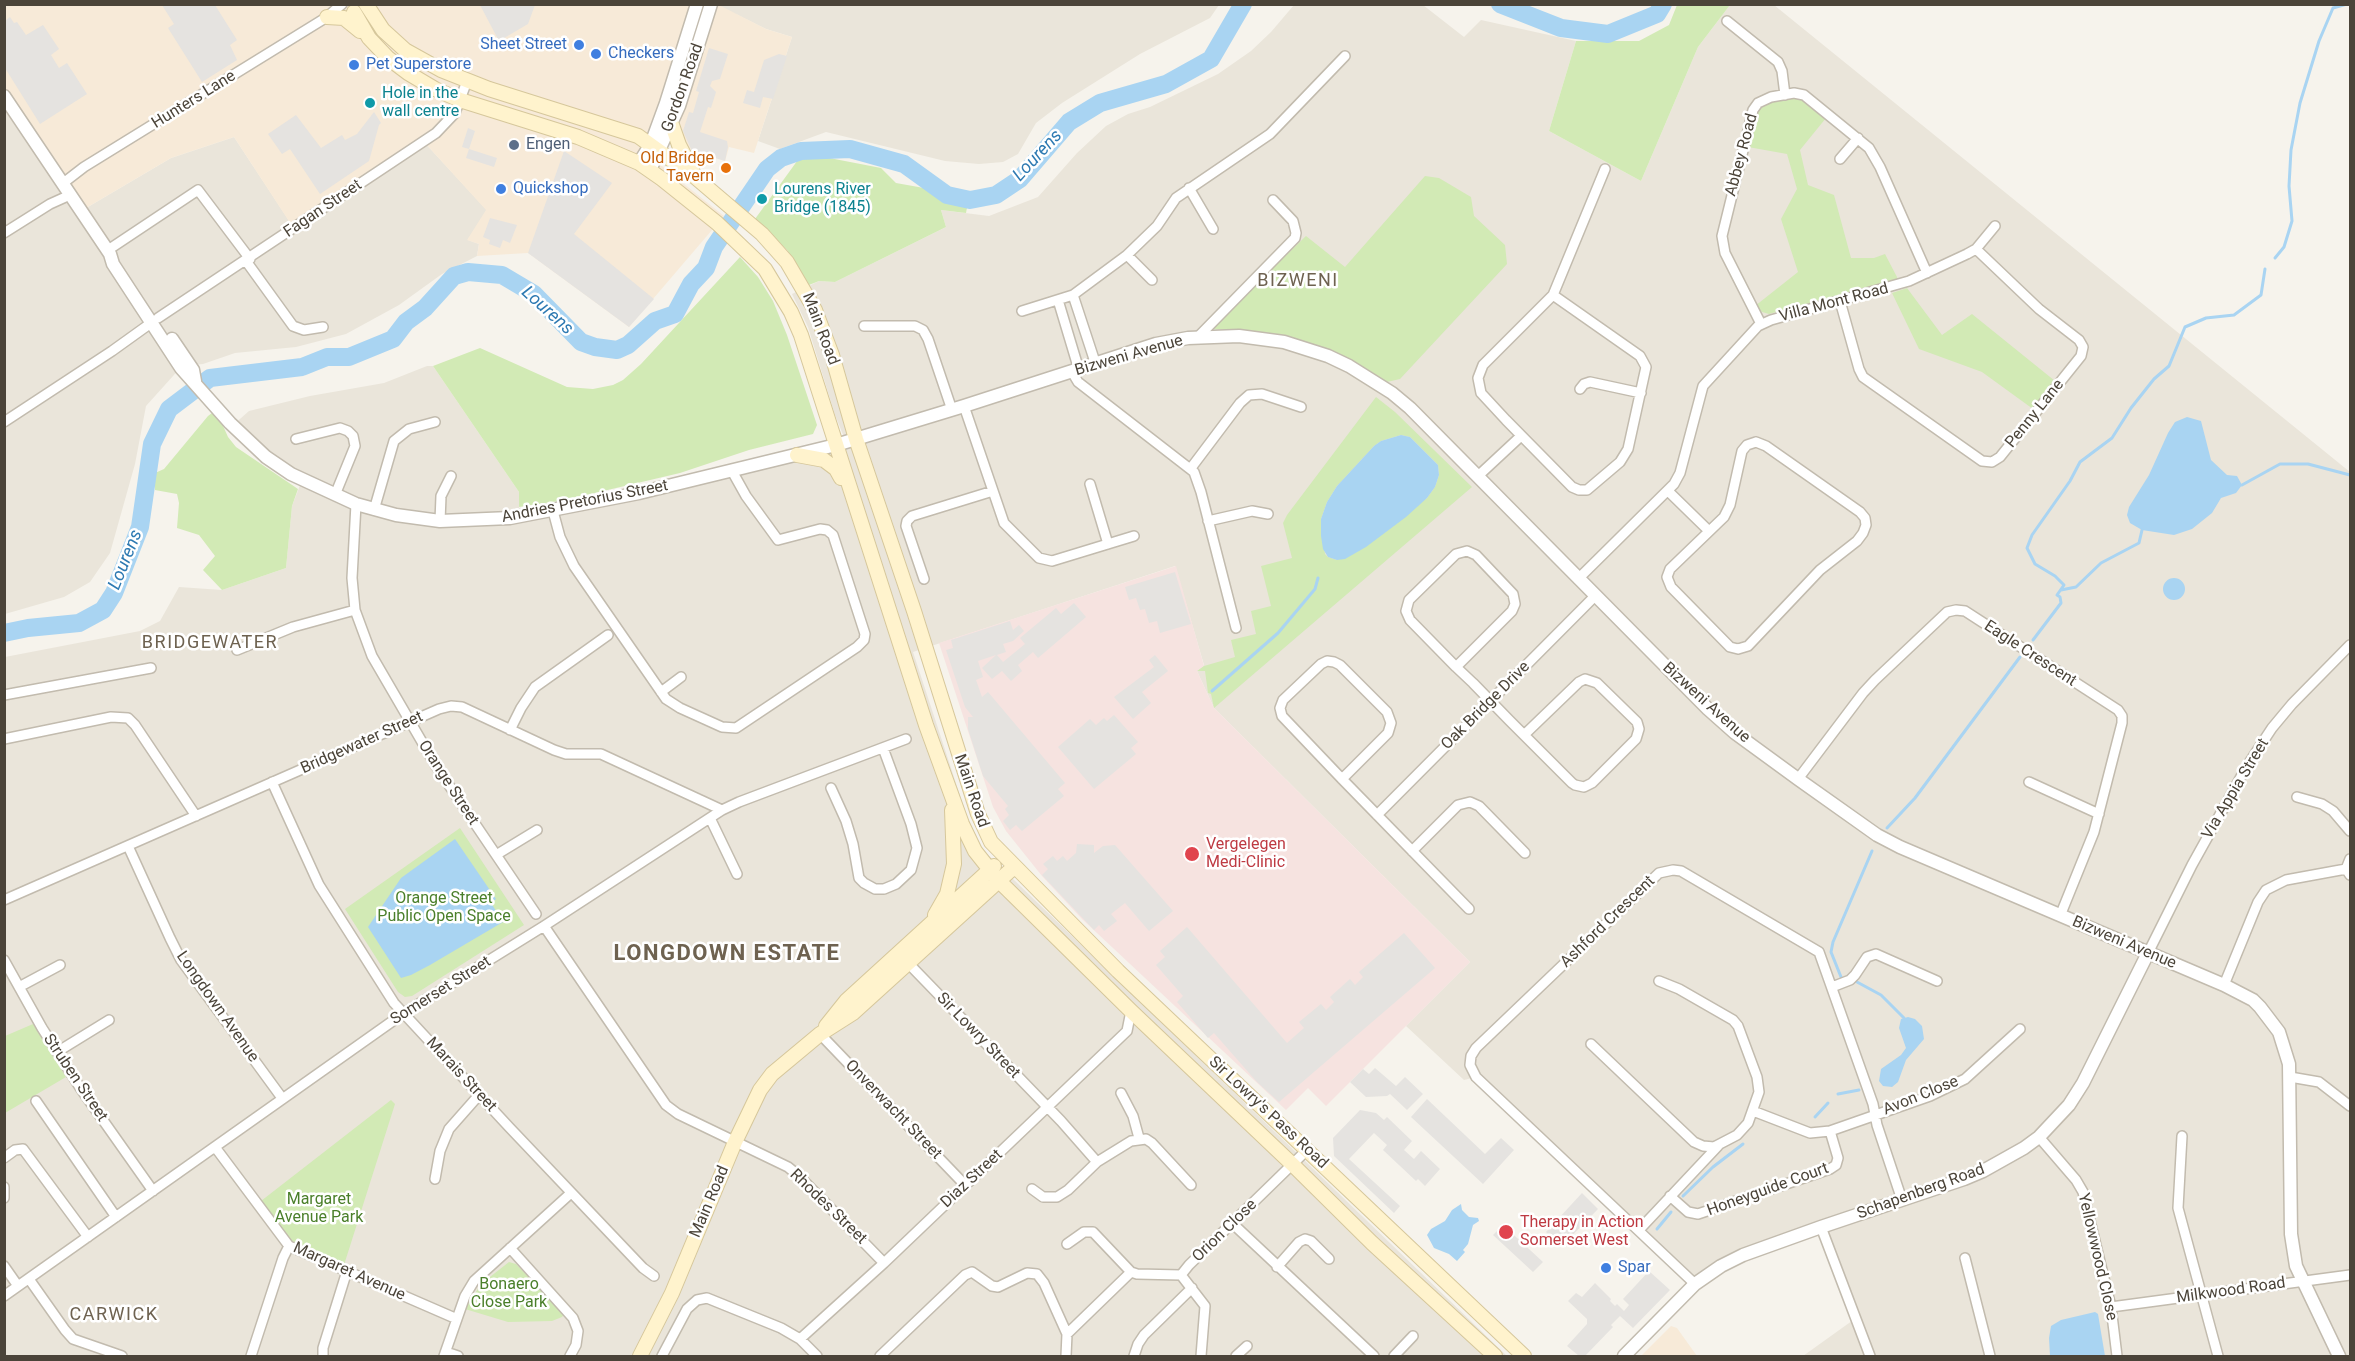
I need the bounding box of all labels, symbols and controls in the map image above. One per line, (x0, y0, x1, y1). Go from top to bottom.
place label: Sheet Street (480, 35, 567, 55)
marker: Sheet Street (572, 38, 586, 52)
street label: Gordon Road (658, 41, 708, 135)
place label: Checkers (608, 44, 674, 64)
marker: Checkers (589, 47, 603, 61)
place label: Pet Superstore (366, 55, 471, 75)
marker: Pet Superstore (347, 58, 361, 72)
street label: Hunters Lane (149, 67, 239, 133)
place label: Hole in the wall centre (382, 84, 459, 122)
marker: Hole in the wall centre (363, 96, 377, 110)
street label: Abbey Road (1722, 111, 1762, 199)
water label: Lourens (1009, 126, 1067, 186)
place label: Engen (526, 135, 570, 155)
marker: Engen (507, 138, 521, 152)
place label: Old Bridge Tavern (640, 149, 714, 187)
marker: Old Bridge Tavern (719, 161, 733, 175)
street label: Fagan Street (280, 176, 366, 242)
place label: Quickshop (513, 179, 588, 199)
place label: Lourens River Bridge (1845) (774, 180, 871, 218)
marker: Quickshop (494, 182, 508, 196)
marker: Lourens River Bridge (1845) (755, 192, 769, 206)
district label: BIZWENI (1257, 270, 1339, 292)
street label: Villa Mont Road (1777, 279, 1891, 327)
water label: Lourens (516, 282, 578, 340)
street label: Main Road (797, 290, 843, 368)
street label: Bizweni Avenue (1073, 331, 1185, 381)
street label: Penny Lane (2002, 376, 2068, 452)
street label: Andries Pretorius Street (500, 476, 670, 528)
water label: Lourens (104, 527, 148, 593)
street label: Eagle Crescent (1980, 617, 2080, 691)
district label: BRIDGEWATER (142, 632, 278, 654)
street label: Oak Bridge Drive (1438, 658, 1534, 754)
street label: Bizweni Avenue (1658, 659, 1754, 747)
street label: Bridgewater Street (298, 707, 426, 779)
street label: Via Appia Street (2198, 735, 2274, 843)
street label: Orange Street (413, 737, 483, 829)
street label: Main Road (950, 752, 992, 830)
place label: Vergelegen Medi-Clinic (1206, 835, 1286, 873)
marker: Vergelegen Medi-Clinic (1183, 845, 1201, 863)
street label: Ashford Crescent (1557, 872, 1659, 972)
park label: Orange Street Public Open Space (377, 889, 511, 927)
street label: Bizweni Avenue (2069, 912, 2179, 974)
district label: LONGDOWN ESTATE (614, 941, 840, 967)
street label: Longdown Avenue (172, 948, 262, 1066)
street label: Somerset Street (387, 952, 495, 1030)
street label: Sir Lowry Street (932, 989, 1024, 1083)
street label: Struben Street (39, 1031, 111, 1125)
street label: Marais Street (422, 1034, 500, 1116)
street label: Sir Lowry's Pass Road (1204, 1053, 1332, 1173)
street label: Onverwacht Street (841, 1056, 945, 1164)
street label: Avon Close (1880, 1072, 1962, 1120)
street label: Diaz Street (937, 1146, 1007, 1212)
street label: Honeyguide Court (1705, 1159, 1831, 1221)
street label: Schapenberg Road (1855, 1160, 1987, 1224)
street label: Main Road (686, 1163, 734, 1241)
street label: Rhodes Street (785, 1165, 871, 1249)
park label: Margaret Avenue Park (275, 1190, 363, 1228)
street label: Yellowwood Close (2073, 1192, 2121, 1322)
street label: Orion Close (1189, 1195, 1261, 1267)
place label: Therapy in Action Somerset West (1520, 1213, 1644, 1251)
marker: Therapy in Action Somerset West (1497, 1223, 1515, 1241)
street label: Margaret Avenue (290, 1239, 408, 1305)
place label: Spar (1618, 1258, 1651, 1278)
marker: Spar (1599, 1261, 1613, 1275)
street label: Milkwood Road (2175, 1274, 2287, 1308)
park label: Bonaero Close Park (471, 1275, 547, 1313)
district label: CARWICK (70, 1304, 158, 1326)

